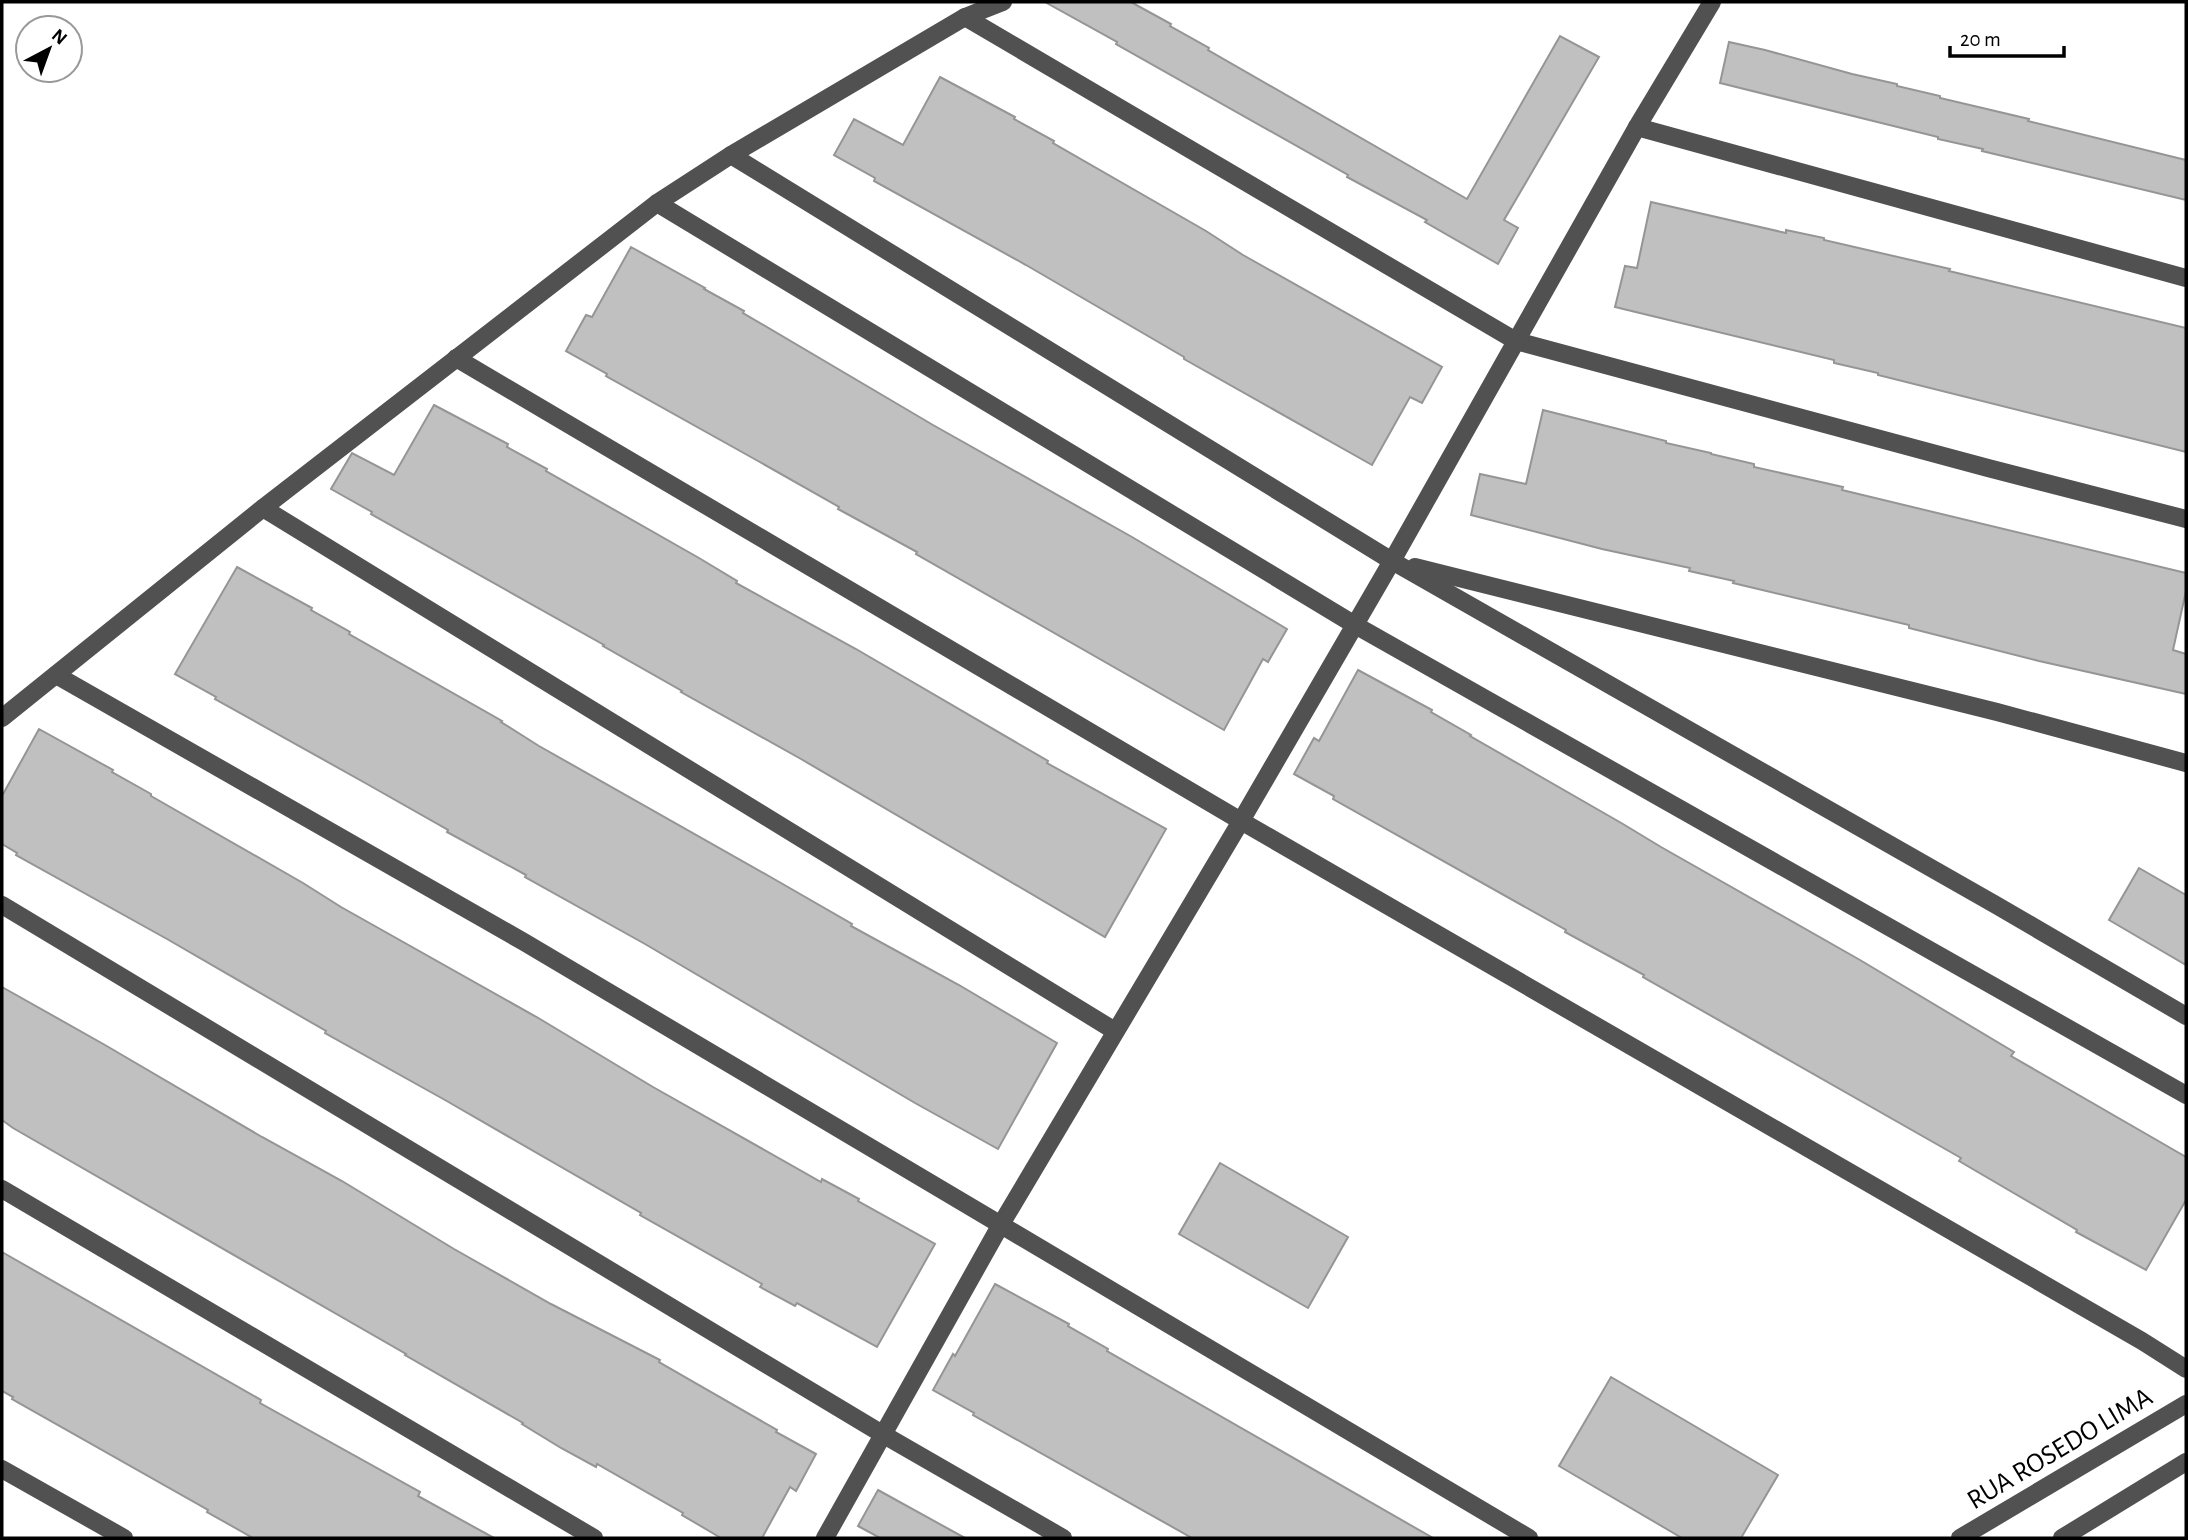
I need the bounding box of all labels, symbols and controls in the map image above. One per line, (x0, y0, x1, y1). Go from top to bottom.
north arrow (14, 14, 84, 84)
scale bar (1950, 14, 2064, 58)
text: N (48, 26, 70, 49)
text: 20 m (1960, 29, 2001, 50)
street label: RUA ROSEDO LIMA (1963, 1383, 2157, 1515)

